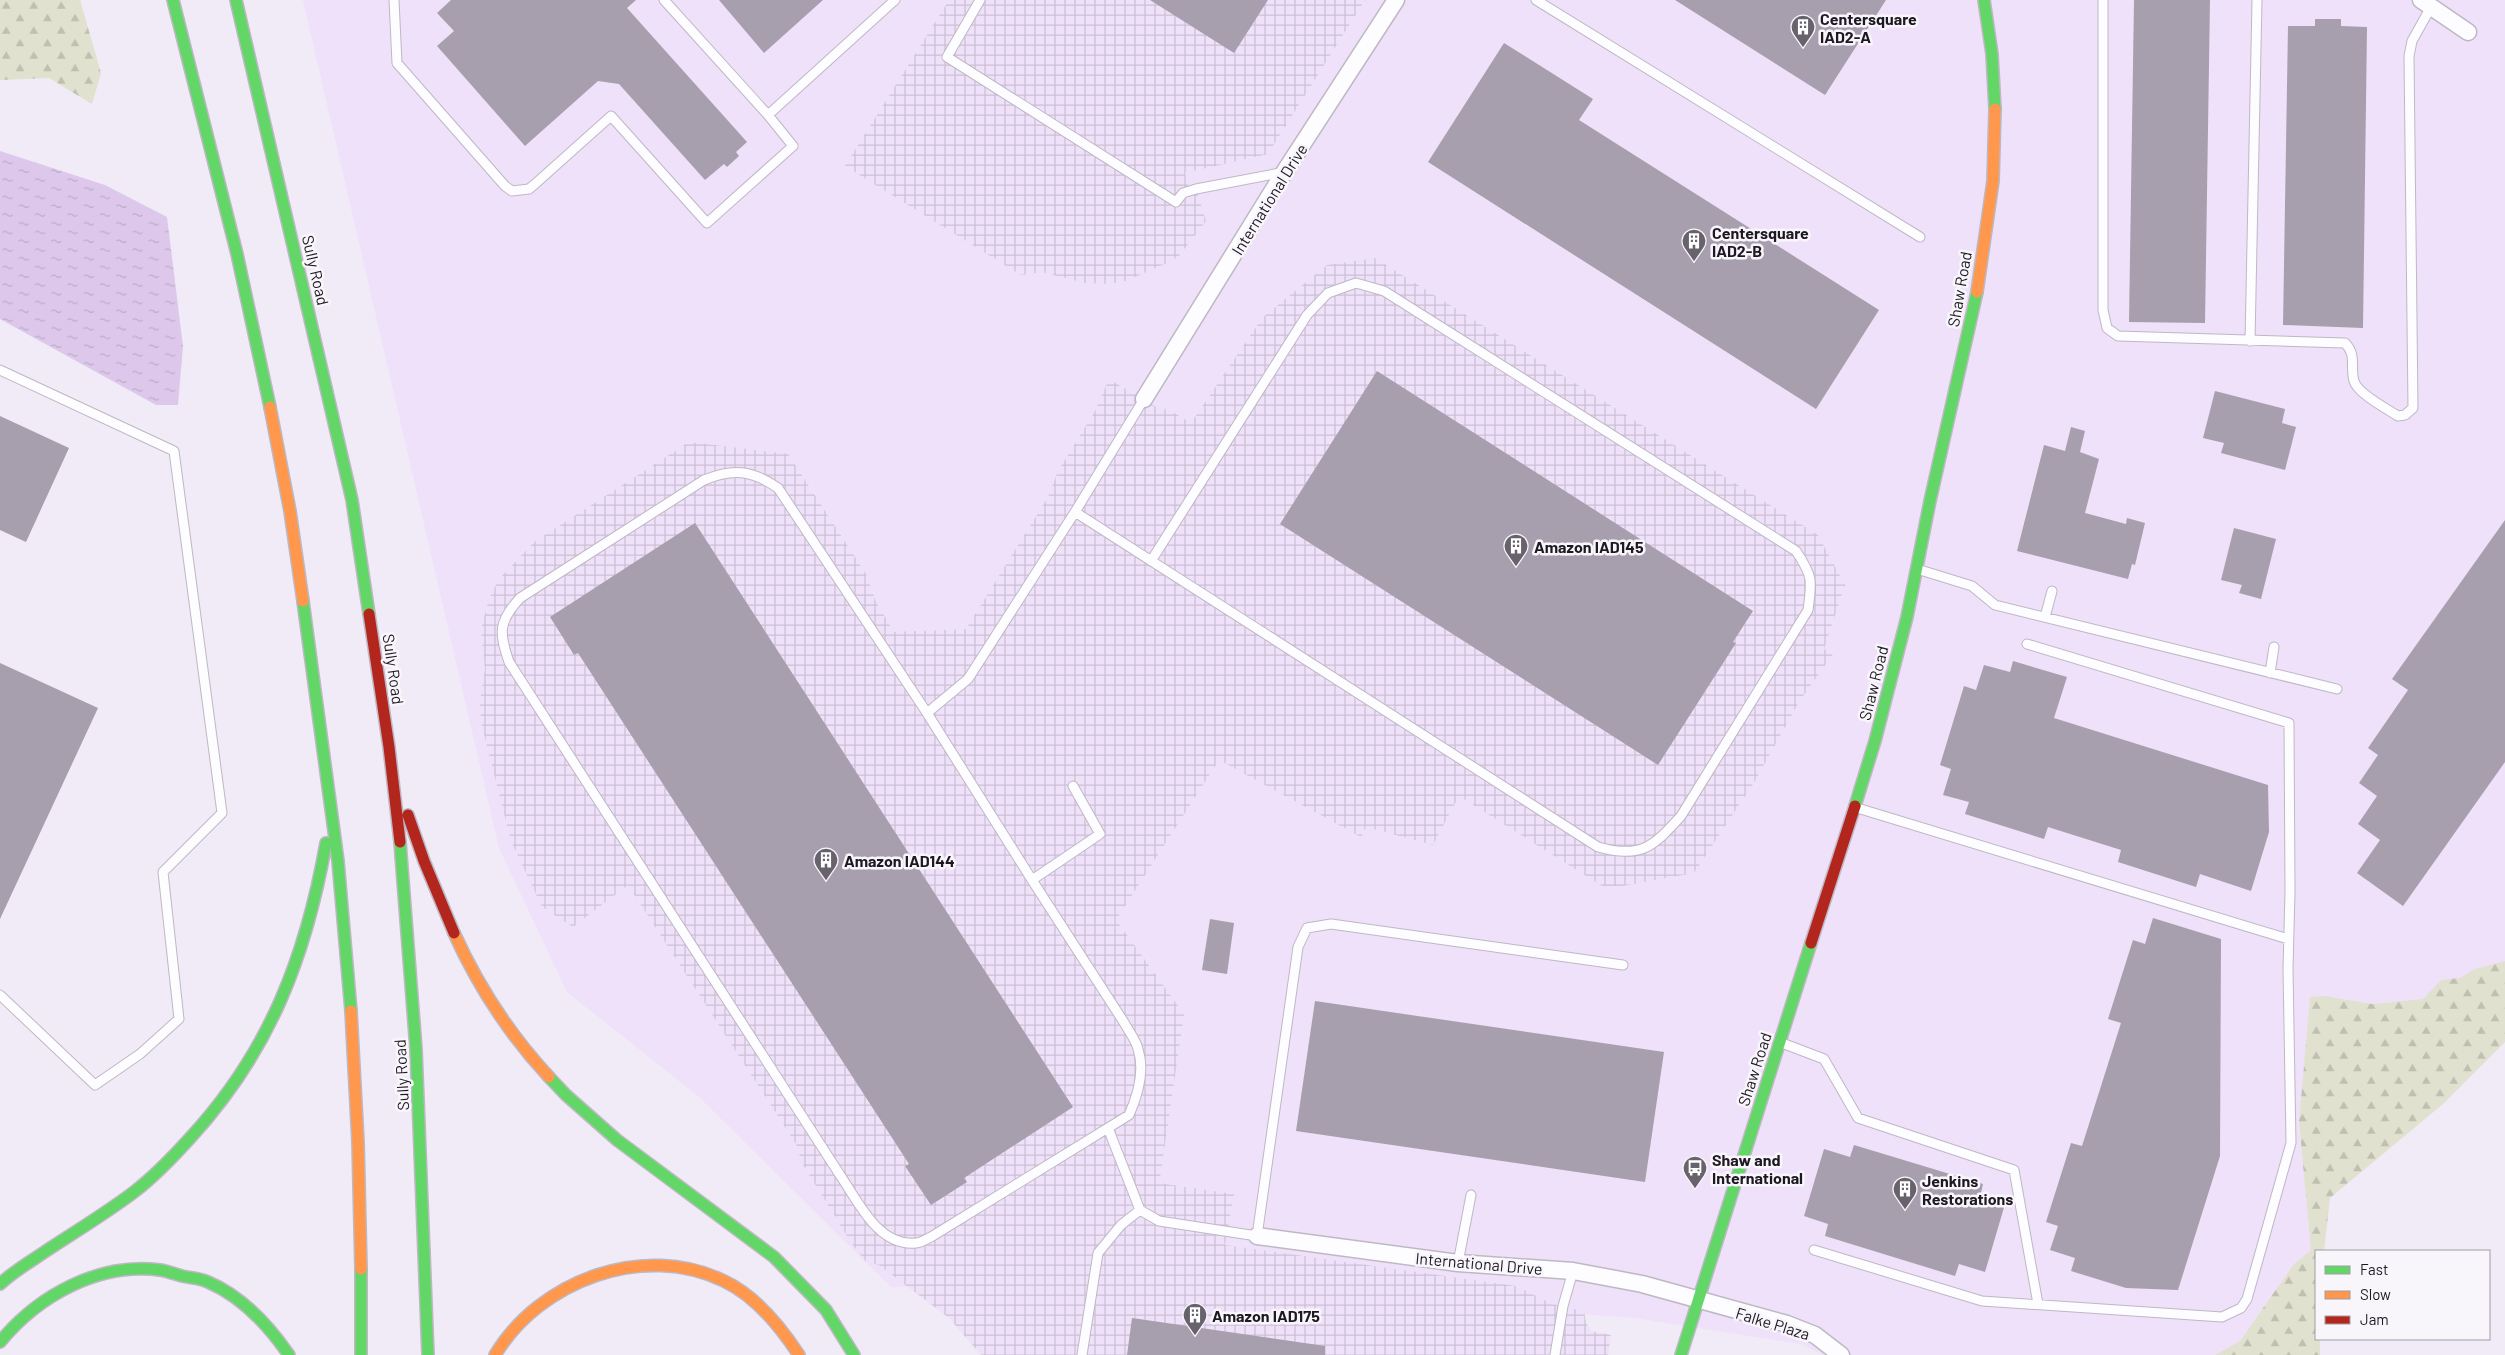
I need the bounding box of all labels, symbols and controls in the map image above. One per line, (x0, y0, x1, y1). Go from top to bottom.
place label: Centersquare IAD2-A (1820, 9, 1917, 46)
building icon: Centersquare IAD2-A (1790, 14, 1816, 48)
street label: International Drive (1227, 140, 1311, 258)
place label: Centersquare IAD2-B (1712, 223, 1809, 260)
building icon: Centersquare IAD2-B (1681, 228, 1707, 262)
street label: Sully Road (299, 233, 333, 307)
street label: Shaw Road (1943, 250, 1975, 328)
building icon: Amazon IAD145 (1503, 533, 1529, 567)
place label: Amazon IAD145 (1534, 537, 1644, 556)
street label: Sully Road (380, 632, 408, 706)
street label: Shaw Road (1855, 644, 1891, 722)
building icon: Amazon IAD144 (813, 847, 839, 881)
place label: Amazon IAD144 (844, 851, 955, 870)
street label: Shaw Road (1733, 1030, 1775, 1108)
street label: Sully Road (390, 1039, 412, 1111)
place label: Shaw and International (1712, 1150, 1803, 1187)
bus stop icon: Shaw and International (1682, 1155, 1708, 1189)
place label: Jenkins Restorations (1922, 1171, 2013, 1208)
building icon: Jenkins Restorations (1892, 1176, 1918, 1210)
street label: International Drive (1415, 1248, 1543, 1278)
legend (2315, 1250, 2490, 1340)
text: Fast (2360, 1260, 2388, 1278)
text: Slow (2360, 1285, 2391, 1303)
building icon: Amazon IAD175 (1182, 1302, 1208, 1336)
street label: Falke Plaza (1734, 1303, 1812, 1343)
place label: Amazon IAD175 (1212, 1306, 1320, 1325)
text: Jam (2360, 1310, 2389, 1328)

